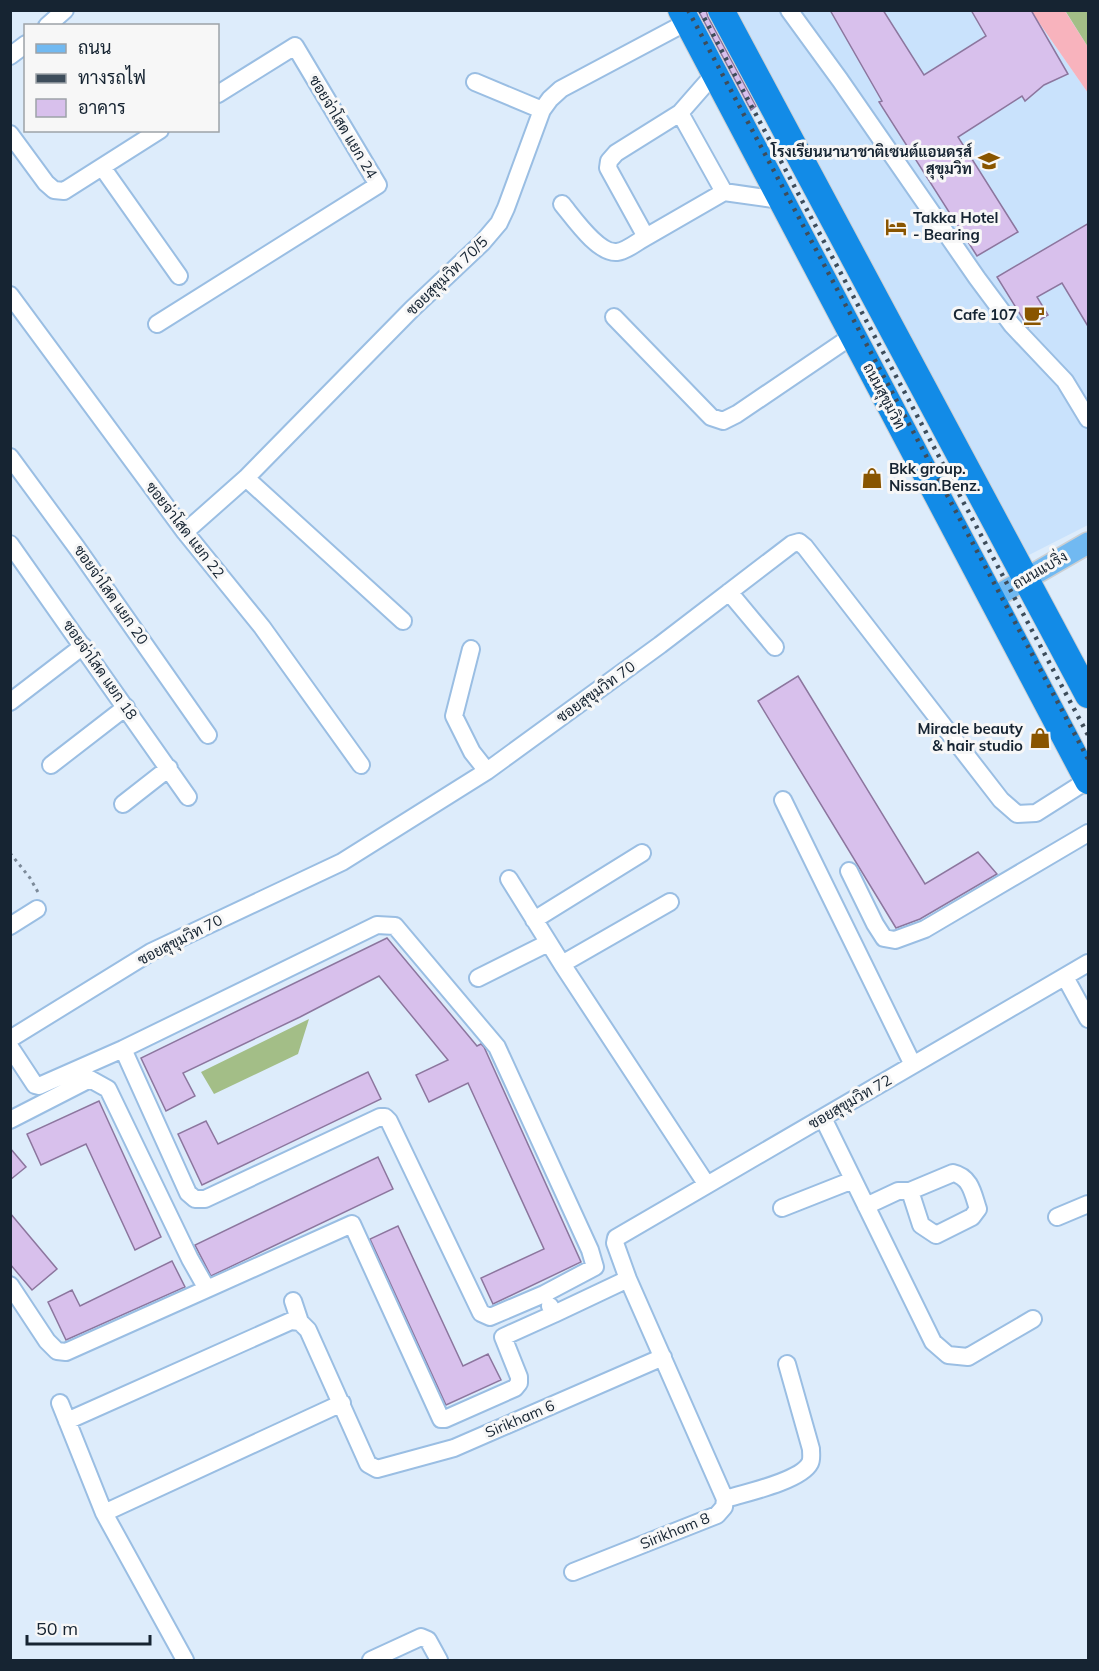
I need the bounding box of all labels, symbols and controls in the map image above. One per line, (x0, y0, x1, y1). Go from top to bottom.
legend (24, 24, 219, 132)
text: ถนน (78, 36, 111, 59)
text: ทางรถไฟ (78, 65, 146, 89)
street label: ซอยจ่าโสด แยก 24 (305, 72, 382, 182)
text: อาคาร (78, 96, 126, 119)
place label: โรงเรียนนานาชาติเซนต์แอนดรูส์ สุขุมวิท (770, 141, 973, 180)
school or university icon: โรงเรียนนานาชาติเซนต์แอนดรูส์ สุขุมวิท (977, 149, 1001, 173)
place label: Takka Hotel - Bearing (913, 208, 998, 244)
hotel icon: Takka Hotel - Bearing (884, 215, 908, 239)
street label: ซอยสุขุมวิท 70/5 (402, 232, 493, 321)
cafe icon: Cafe 107 (1022, 303, 1046, 327)
place label: Cafe 107 (953, 305, 1017, 324)
street label: ถนนสุขุมวิท (857, 359, 910, 433)
place label: Bkk group. Nissan.Benz. (889, 459, 981, 495)
shop icon: Bkk group. Nissan.Benz. (860, 466, 884, 490)
street label: ซอยจ่าโสด แยก 22 (142, 478, 229, 582)
street label: ซอยจ่าโสด แยก 20 (70, 541, 153, 648)
street label: ถนนแบริ่ง (1007, 543, 1071, 593)
street label: ซอยจ่าโสด แยก 18 (59, 616, 142, 723)
street label: ซอยสุขุมวิท 70 (553, 657, 640, 728)
place label: Miracle beauty & hair studio (917, 719, 1024, 755)
shop icon: Miracle beauty & hair studio (1028, 726, 1052, 750)
street label: ซอยสุขุมวิท 70 (134, 910, 226, 971)
street label: ซอยสุขุมวิท 72 (805, 1070, 896, 1135)
street label: Sirikham 6 (482, 1395, 557, 1442)
street label: Sirikham 8 (637, 1508, 712, 1553)
scale bar (27, 1608, 150, 1646)
text: 50 m (36, 1617, 78, 1640)

